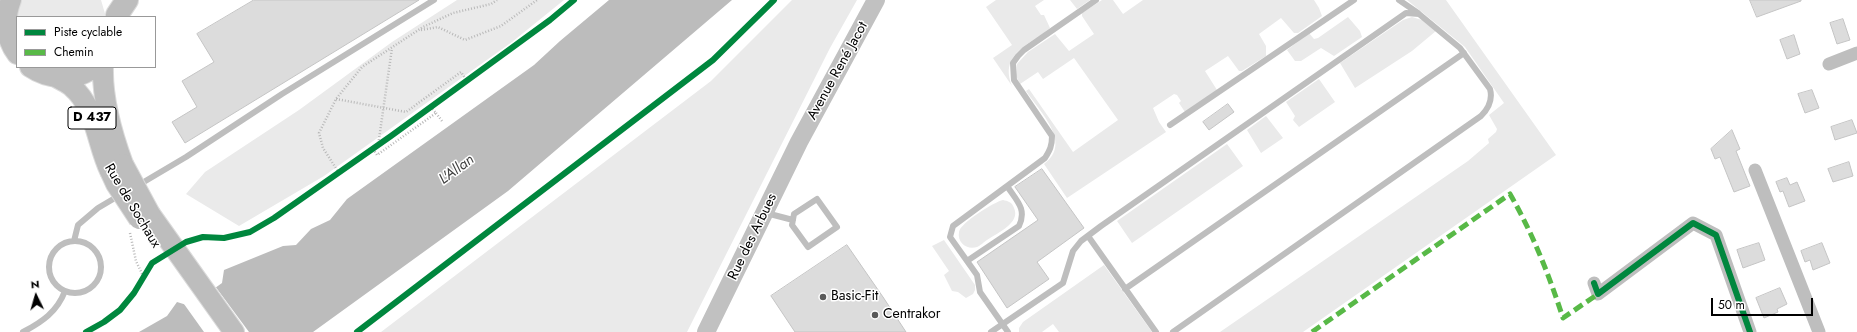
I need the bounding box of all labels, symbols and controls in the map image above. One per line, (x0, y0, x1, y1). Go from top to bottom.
legend (16, 16, 156, 68)
street label: Avenue René Jacot (804, 19, 872, 123)
text: Piste cyclable (54, 23, 122, 41)
text: Chemin (54, 43, 93, 61)
road number: D 437 (68, 107, 116, 129)
water label: L'Allan (436, 151, 478, 189)
street label: Rue de Sochaux (100, 161, 164, 251)
street label: Rue des Arbues (725, 191, 781, 283)
north arrow (16, 276, 56, 316)
text: N (30, 276, 40, 292)
place label: Basic-Fit (831, 289, 878, 305)
scale bar (1713, 290, 1815, 316)
marker: Basic-Fit (818, 292, 828, 302)
text: 50 m (1718, 296, 1745, 314)
place label: Centrakor (883, 307, 940, 323)
marker: Centrakor (870, 310, 880, 320)

